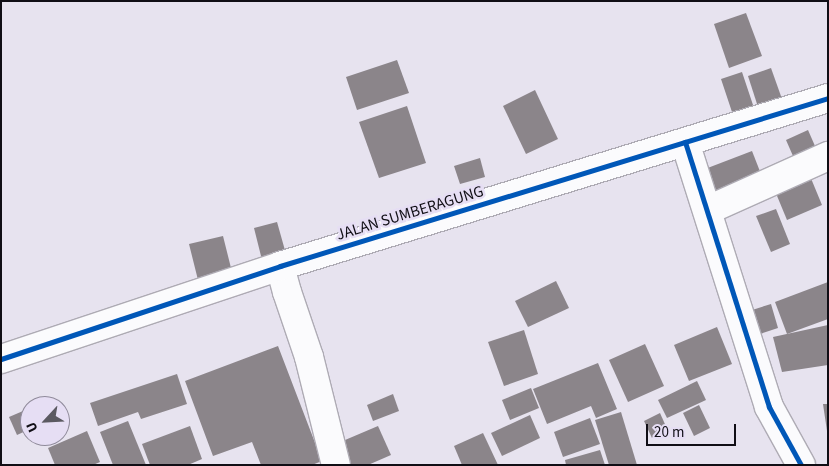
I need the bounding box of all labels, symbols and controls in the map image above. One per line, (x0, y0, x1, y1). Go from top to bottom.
street label: JALAN SUMBERAGUNG (334, 181, 486, 245)
north arrow (20, 396, 70, 446)
scale bar (649, 414, 739, 446)
text: U (21, 418, 43, 435)
text: 20 m (654, 422, 684, 443)

